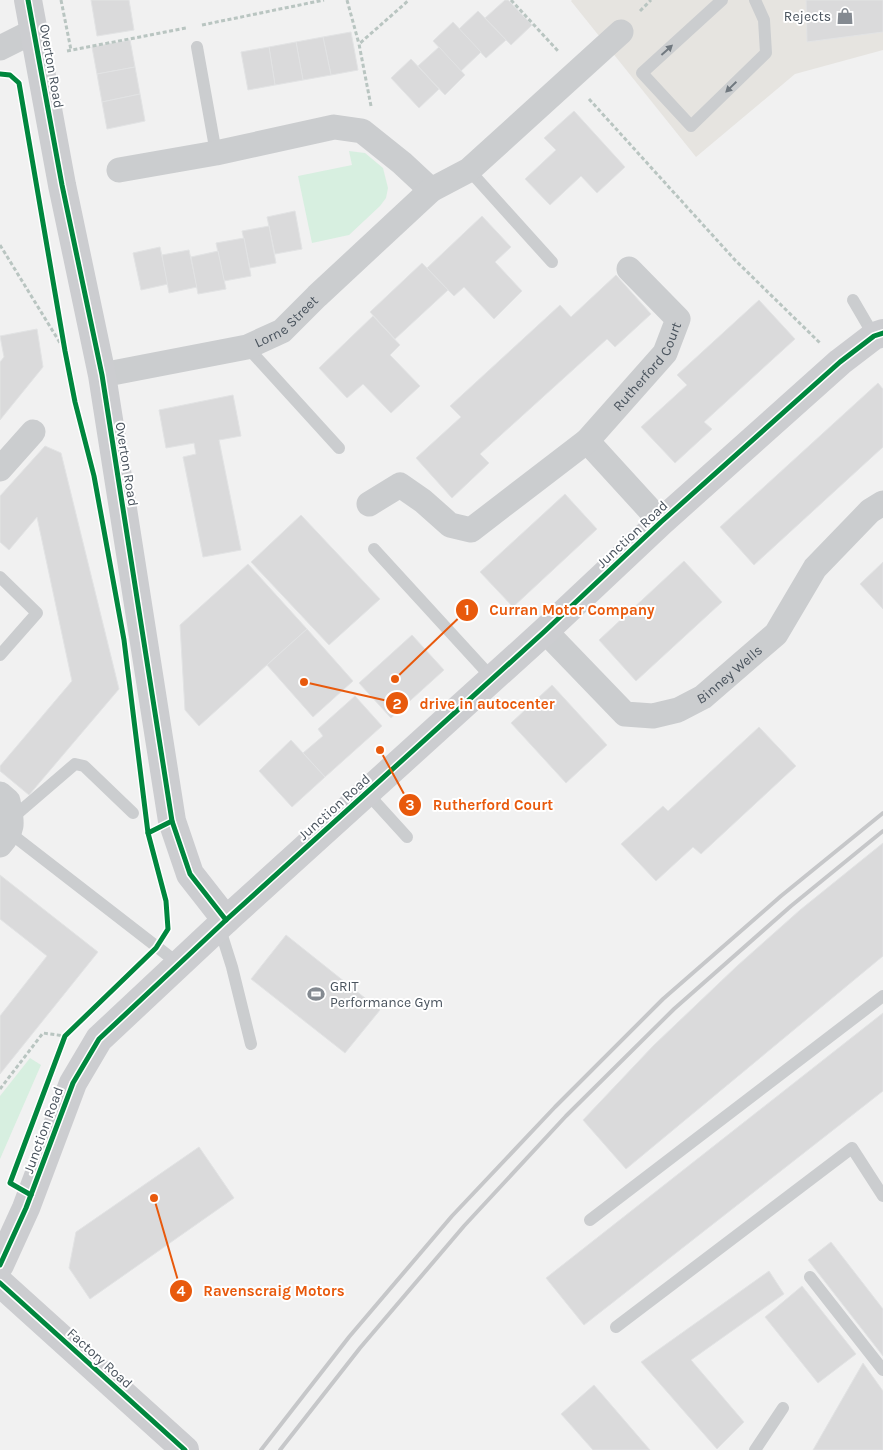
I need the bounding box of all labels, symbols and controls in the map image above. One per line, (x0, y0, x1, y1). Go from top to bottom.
shop icon: Rejects (835, 6, 855, 26)
place label: Rejects (784, 8, 831, 25)
street label: Overton Road (36, 23, 67, 110)
one-way arrow (661, 44, 673, 56)
one-way arrow (725, 81, 737, 93)
street label: Lorne Street (252, 292, 322, 351)
street label: Rutherford Court (610, 320, 685, 415)
street label: Overton Road (111, 421, 142, 508)
street label: Junction Road (593, 497, 671, 572)
callout: Curran Motor Company (455, 595, 665, 625)
text: 1 (464, 601, 470, 619)
text: Curran Motor Company (489, 601, 655, 619)
street label: Binney Wells (694, 642, 766, 708)
callout: drive in autocenter (384, 688, 564, 718)
text: 2 (392, 695, 402, 713)
text: drive in autocenter (419, 695, 555, 713)
street label: Junction Road (295, 771, 374, 844)
callout: Rutherford Court (398, 790, 563, 820)
text: 3 (405, 796, 415, 814)
text: Rutherford Court (433, 796, 553, 814)
place label: GRIT Performance Gym (330, 978, 443, 1011)
sports icon: GRIT Performance Gym (306, 984, 326, 1004)
street label: Junction Road (20, 1085, 67, 1176)
callout: Ravenscraig Motors (168, 1276, 355, 1306)
text: 4 (177, 1282, 186, 1300)
text: Ravenscraig Motors (203, 1282, 345, 1300)
street label: Factory Road (64, 1325, 136, 1392)

